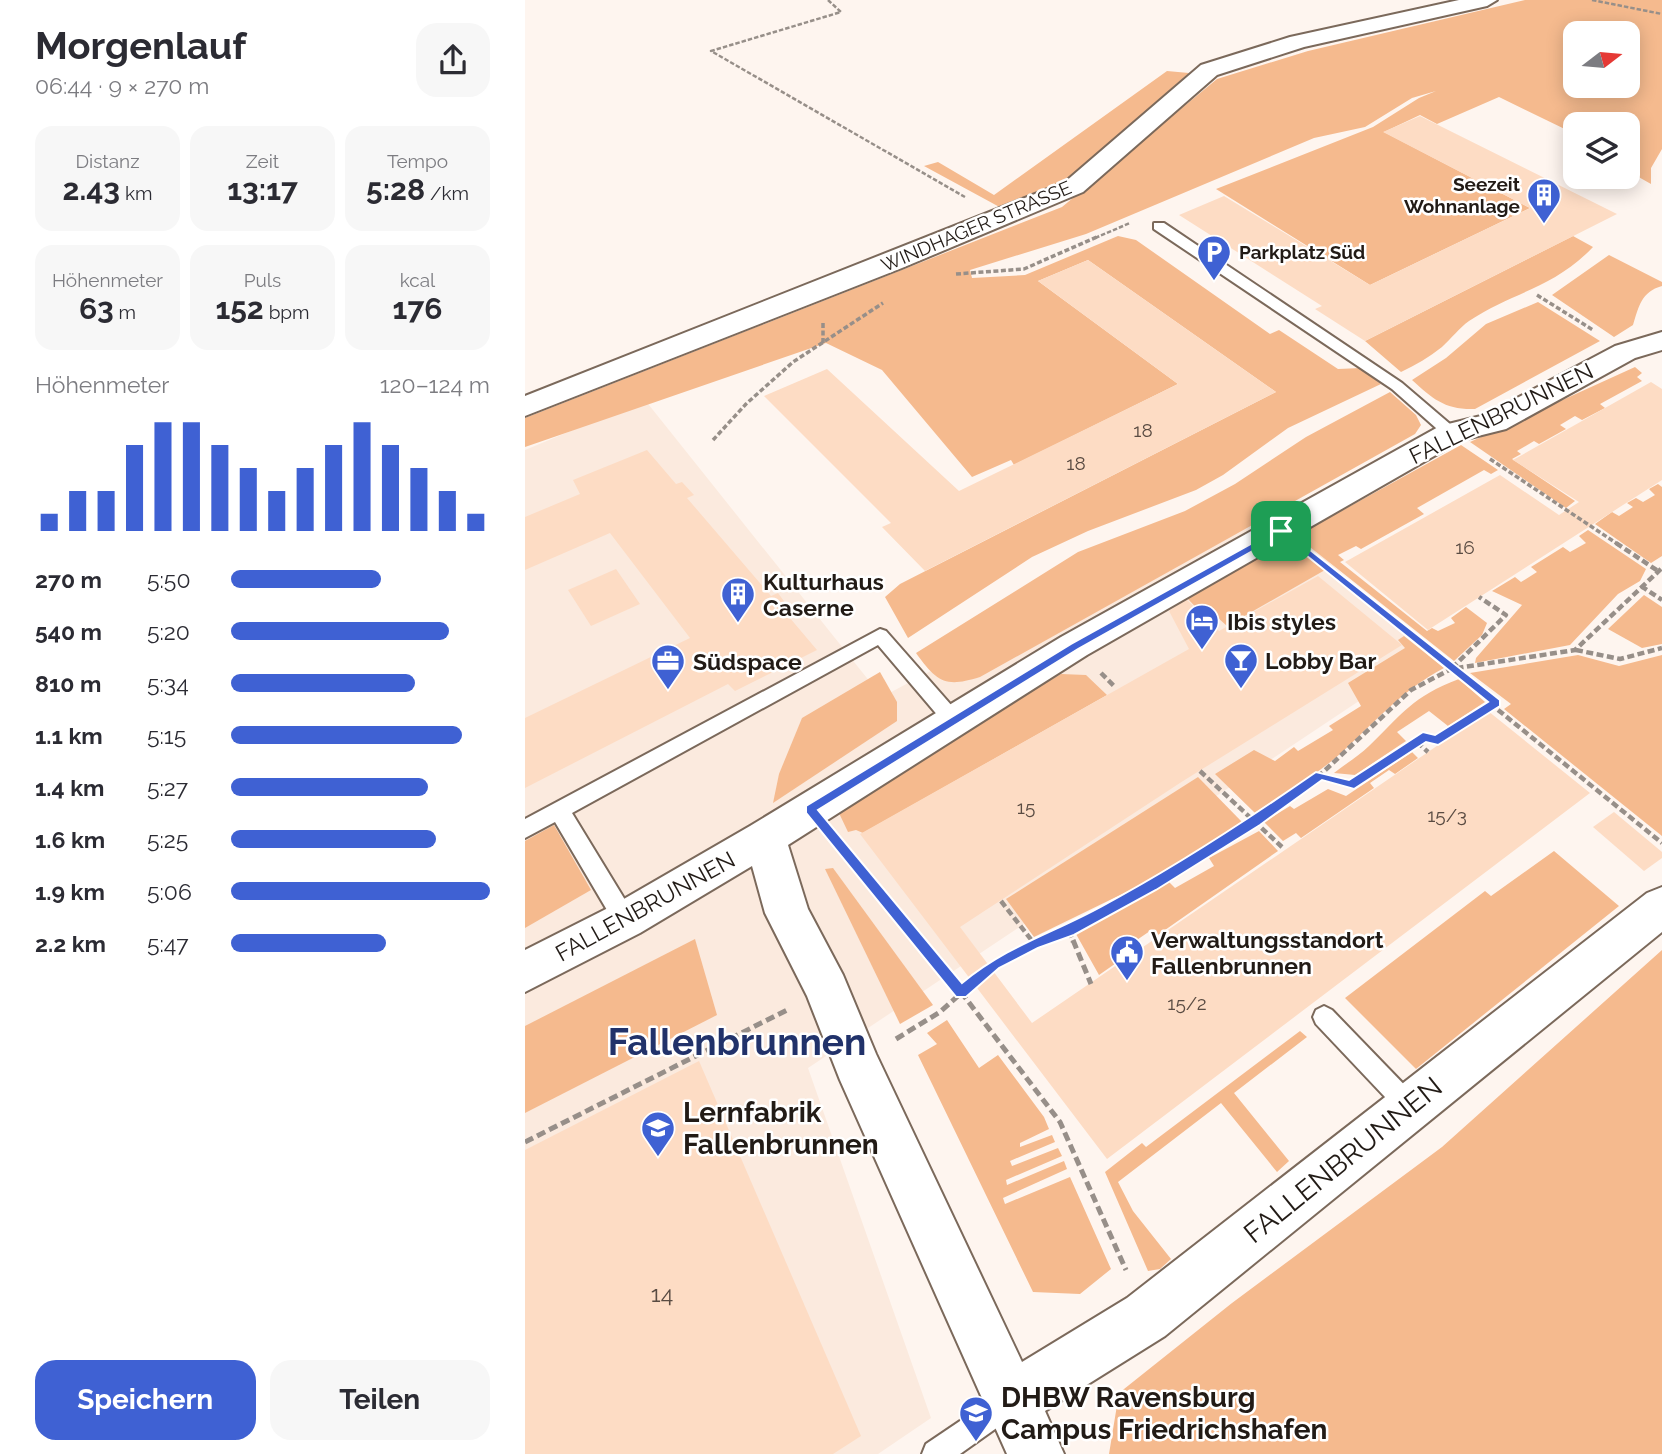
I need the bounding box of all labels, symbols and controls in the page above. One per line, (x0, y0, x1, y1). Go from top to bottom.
north arrow (1563, 21, 1640, 98)
map controls (1563, 21, 1640, 189)
text: Morgenlauf (35, 23, 246, 68)
button: share (416, 23, 490, 97)
text: 06:44 · 9 × 270 m (35, 72, 209, 99)
button: layers (1563, 112, 1640, 189)
text: Distanz (75, 150, 140, 172)
text: Zeit (246, 150, 279, 172)
text: Tempo (387, 150, 448, 172)
text: 2.43 (63, 172, 120, 207)
text: 13:17 (227, 172, 298, 207)
text: 5:28 (366, 172, 425, 207)
place label: Seezeit Wohnanlage (1404, 173, 1521, 217)
street label: WINDHAGER STRASSE (878, 176, 1074, 276)
building icon: Seezeit Wohnanlage (1525, 176, 1563, 225)
text: km (120, 182, 152, 204)
text: /km (425, 182, 469, 204)
parking icon: Parkplatz Süd (1195, 233, 1233, 282)
place label: Parkplatz Süd (1239, 241, 1365, 263)
text: Höhenmeter (52, 269, 163, 291)
text: Puls (244, 269, 281, 291)
text: kcal (400, 269, 435, 291)
text: 63 (79, 291, 114, 326)
text: 152 (215, 291, 264, 326)
text: 176 (393, 291, 442, 326)
text: m (114, 301, 136, 323)
text: bpm (264, 301, 310, 323)
street label: FALLENBRUNNEN (1405, 357, 1597, 469)
text: Höhenmeter (35, 371, 169, 398)
text: 120–124 m (380, 371, 490, 398)
house number: 18 (1133, 419, 1153, 441)
house number: 18 (1066, 452, 1086, 474)
pin (1251, 501, 1311, 561)
icon: arrive (1262, 512, 1300, 550)
house number: 16 (1455, 536, 1475, 558)
text: 270 m (35, 566, 102, 593)
text: 5:50 (147, 566, 190, 593)
place label: Kulturhaus Caserne (763, 568, 884, 621)
building icon: Kulturhaus Caserne (719, 575, 757, 624)
hotel icon: Ibis styles (1183, 602, 1221, 651)
place label: Ibis styles (1227, 608, 1336, 635)
text: 540 m (35, 618, 102, 645)
text: 5:20 (147, 618, 190, 645)
bar icon: Lobby Bar (1222, 641, 1260, 690)
office icon: Südspace (649, 642, 687, 691)
place label: Lobby Bar (1265, 647, 1376, 674)
place label: Südspace (693, 648, 802, 675)
text: 810 m (35, 670, 101, 697)
text: 5:34 (147, 670, 189, 697)
text: 1.1 km (35, 722, 103, 749)
text: 5:15 (147, 722, 186, 749)
text: 1.4 km (35, 774, 104, 801)
text: 5:27 (147, 774, 188, 801)
house number: 15 (1017, 796, 1035, 818)
house number: 15/3 (1427, 804, 1467, 826)
text: 1.6 km (35, 826, 105, 853)
text: 5:25 (147, 826, 188, 853)
street label: FALLENBRUNNEN (550, 845, 740, 967)
text: 1.9 km (35, 878, 105, 905)
text: 5:06 (147, 878, 192, 905)
place label: Verwaltungsstandort Fallenbrunnen (1151, 926, 1384, 979)
text: 2.2 km (35, 930, 106, 957)
text: 5:47 (147, 930, 189, 957)
public building icon: Verwaltungsstandort Fallenbrunnen (1108, 933, 1146, 982)
house number: 15/2 (1167, 992, 1207, 1014)
district label: Fallenbrunnen (608, 1020, 866, 1064)
street label: FALLENBRUNNEN (1237, 1070, 1449, 1250)
place label: Lernfabrik Fallenbrunnen (683, 1096, 879, 1161)
school or university icon: Lernfabrik Fallenbrunnen (639, 1109, 677, 1158)
house number: 14 (651, 1280, 673, 1307)
button: Speichern (35, 1360, 256, 1440)
button: Teilen (270, 1360, 490, 1440)
place label: DHBW Ravensburg Campus Friedrichshafen (1001, 1381, 1327, 1446)
school or university icon: DHBW Ravensburg Campus Friedrichshafen (957, 1394, 995, 1443)

